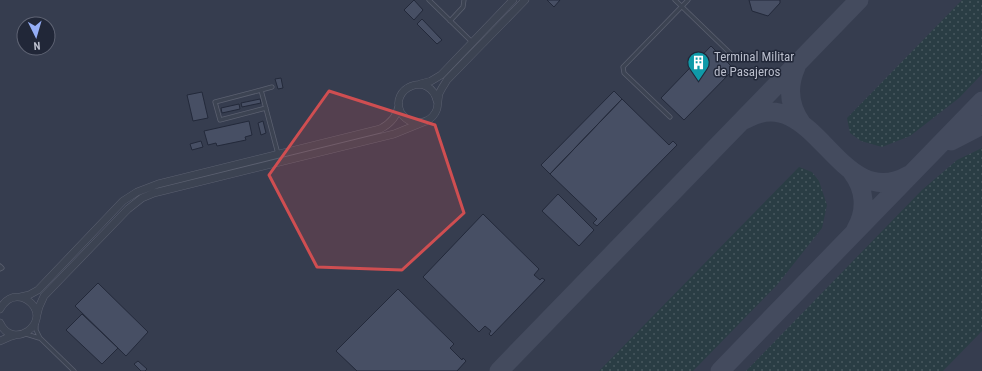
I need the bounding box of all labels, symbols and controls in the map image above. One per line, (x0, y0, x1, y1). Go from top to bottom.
north arrow (16, 16, 56, 56)
text: N (33, 39, 41, 52)
place label: Terminal Militar de Pasajeros (714, 49, 794, 79)
building icon: Terminal Militar de Pasajeros (685, 50, 711, 83)

